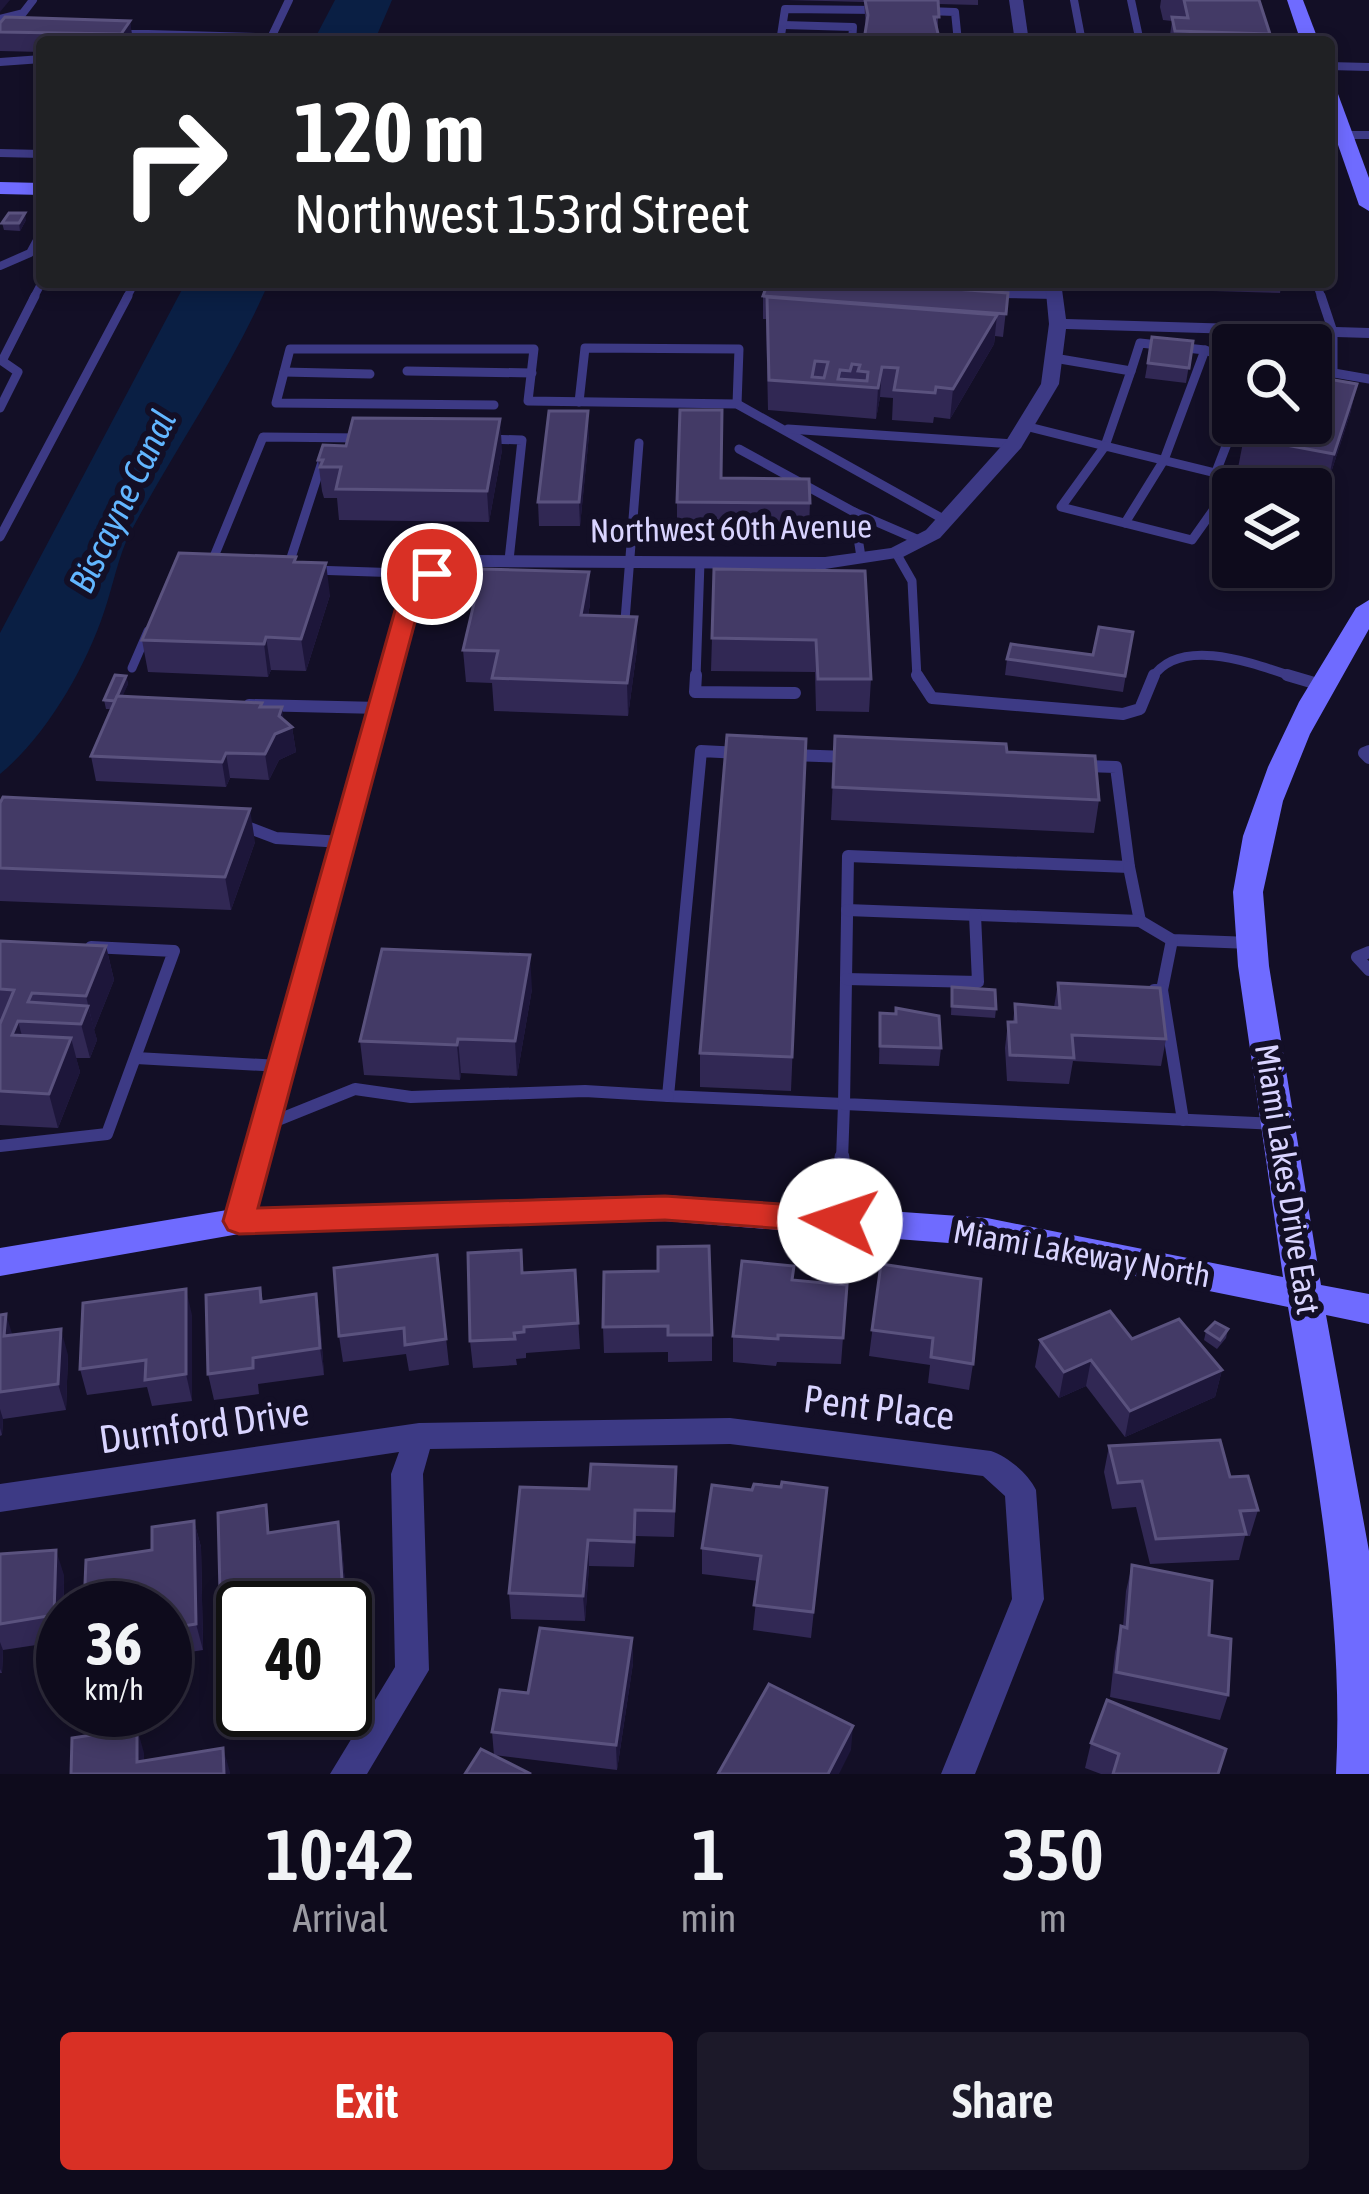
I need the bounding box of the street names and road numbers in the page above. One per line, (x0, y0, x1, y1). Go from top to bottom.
street label: Northwest 60th Avenue (590, 507, 872, 549)
street label: Miami Lakes Drive East (1248, 1041, 1328, 1317)
street label: Miami Lakeway North (951, 1212, 1213, 1294)
street label: Pent Place (801, 1376, 957, 1438)
street label: Durnford Drive (96, 1389, 312, 1461)

